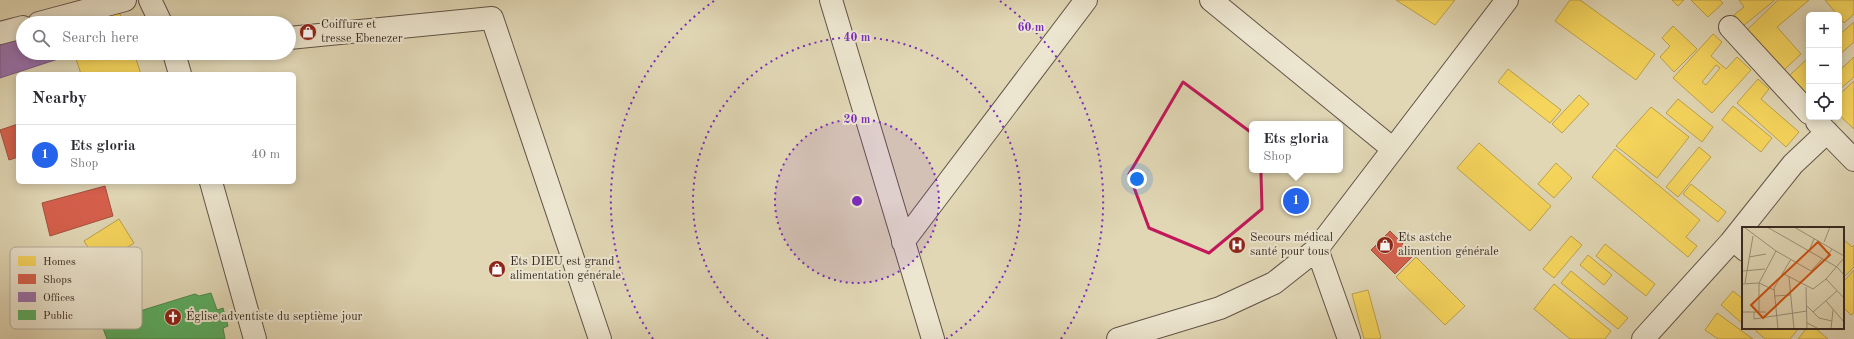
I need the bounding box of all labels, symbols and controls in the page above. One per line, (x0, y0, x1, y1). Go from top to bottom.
map controls (1806, 12, 1842, 120)
button: + (1806, 12, 1842, 48)
search box (16, 16, 296, 60)
place label: Coiffure et tresse Ebenezer (321, 19, 403, 45)
shop icon: Coiffure et tresse Ebenezer (298, 22, 318, 42)
text: 60 m (1018, 22, 1045, 34)
icon: search (30, 27, 52, 49)
text: Search here (62, 31, 139, 46)
text: 40 m (844, 32, 871, 44)
button: − (1806, 48, 1842, 84)
button: locate (1806, 84, 1842, 120)
text: Nearby (32, 90, 87, 107)
text: 20 m (844, 114, 871, 126)
popup (1249, 121, 1343, 173)
text: Ets gloria (1263, 132, 1329, 147)
text: Ets gloria (70, 139, 136, 154)
text: 1 (41, 148, 49, 161)
text: 40 m (251, 148, 280, 161)
text: Shop (1263, 150, 1292, 163)
text: Shop (70, 157, 98, 170)
your location (1127, 169, 1147, 189)
pin: 1 (1283, 186, 1309, 216)
centre of rings (850, 194, 864, 208)
inset map (1742, 227, 1844, 329)
place label: Secours médical santé pour tous (1250, 232, 1333, 258)
place label: Ets astche alimention générale (1398, 232, 1499, 258)
hospital icon: Secours médical santé pour tous (1227, 235, 1247, 255)
shop icon: Ets astche alimention générale (1375, 235, 1395, 255)
legend (10, 247, 142, 329)
place label: Ets DIEU est grand alimentation générale (510, 256, 621, 282)
text: Homes (43, 257, 76, 268)
shop icon: Ets DIEU est grand alimentation générale (487, 259, 507, 279)
text: Shops (43, 275, 72, 286)
text: Offices (43, 293, 75, 304)
church icon: Église adventiste du septième jour (163, 307, 183, 327)
place label: Église adventiste du septième jour (186, 308, 363, 323)
text: Public (43, 311, 73, 322)

